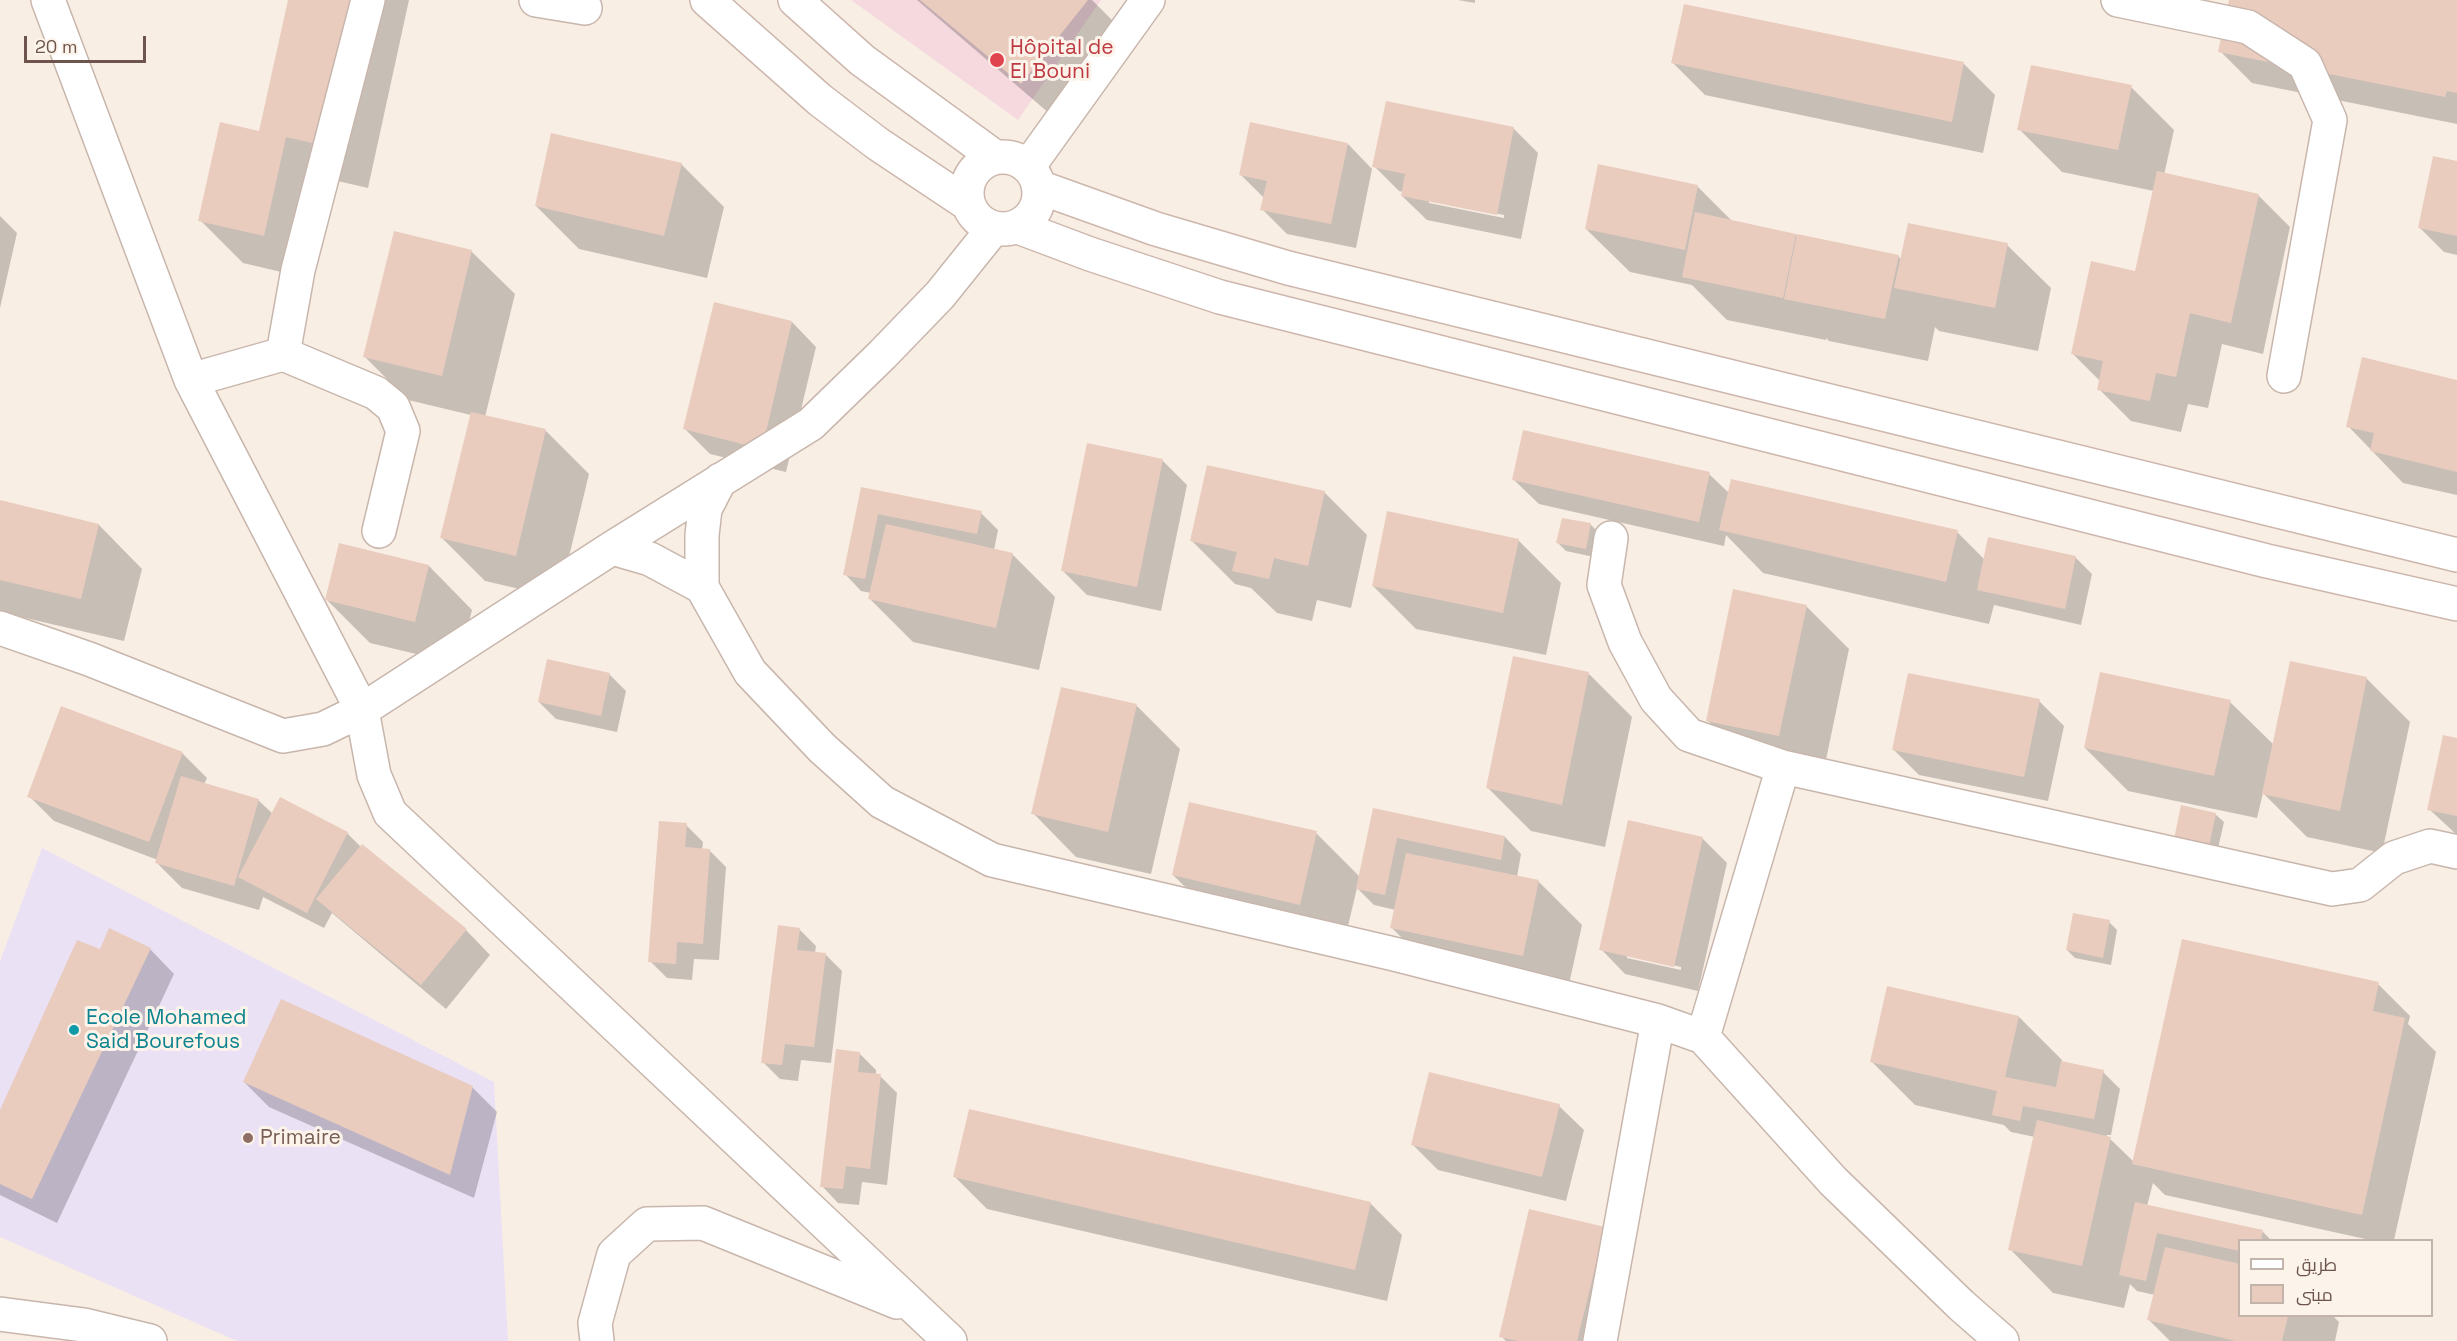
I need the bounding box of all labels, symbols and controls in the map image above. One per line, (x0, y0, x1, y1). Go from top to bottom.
scale bar (27, 24, 148, 62)
text: 20 m (35, 35, 78, 58)
place label: Hôpital de El Bouni (1010, 35, 1114, 85)
marker: Hôpital de El Bouni (988, 51, 1006, 69)
place label: Ecole Mohamed Said Bourefous (86, 1005, 246, 1055)
marker: Ecole Mohamed Said Bourefous (67, 1023, 81, 1037)
place label: Primaire (260, 1125, 341, 1151)
marker: Primaire (241, 1131, 255, 1145)
legend (2238, 1239, 2433, 1317)
text: طريق (2296, 1253, 2337, 1276)
text: مبنى (2296, 1283, 2333, 1306)

